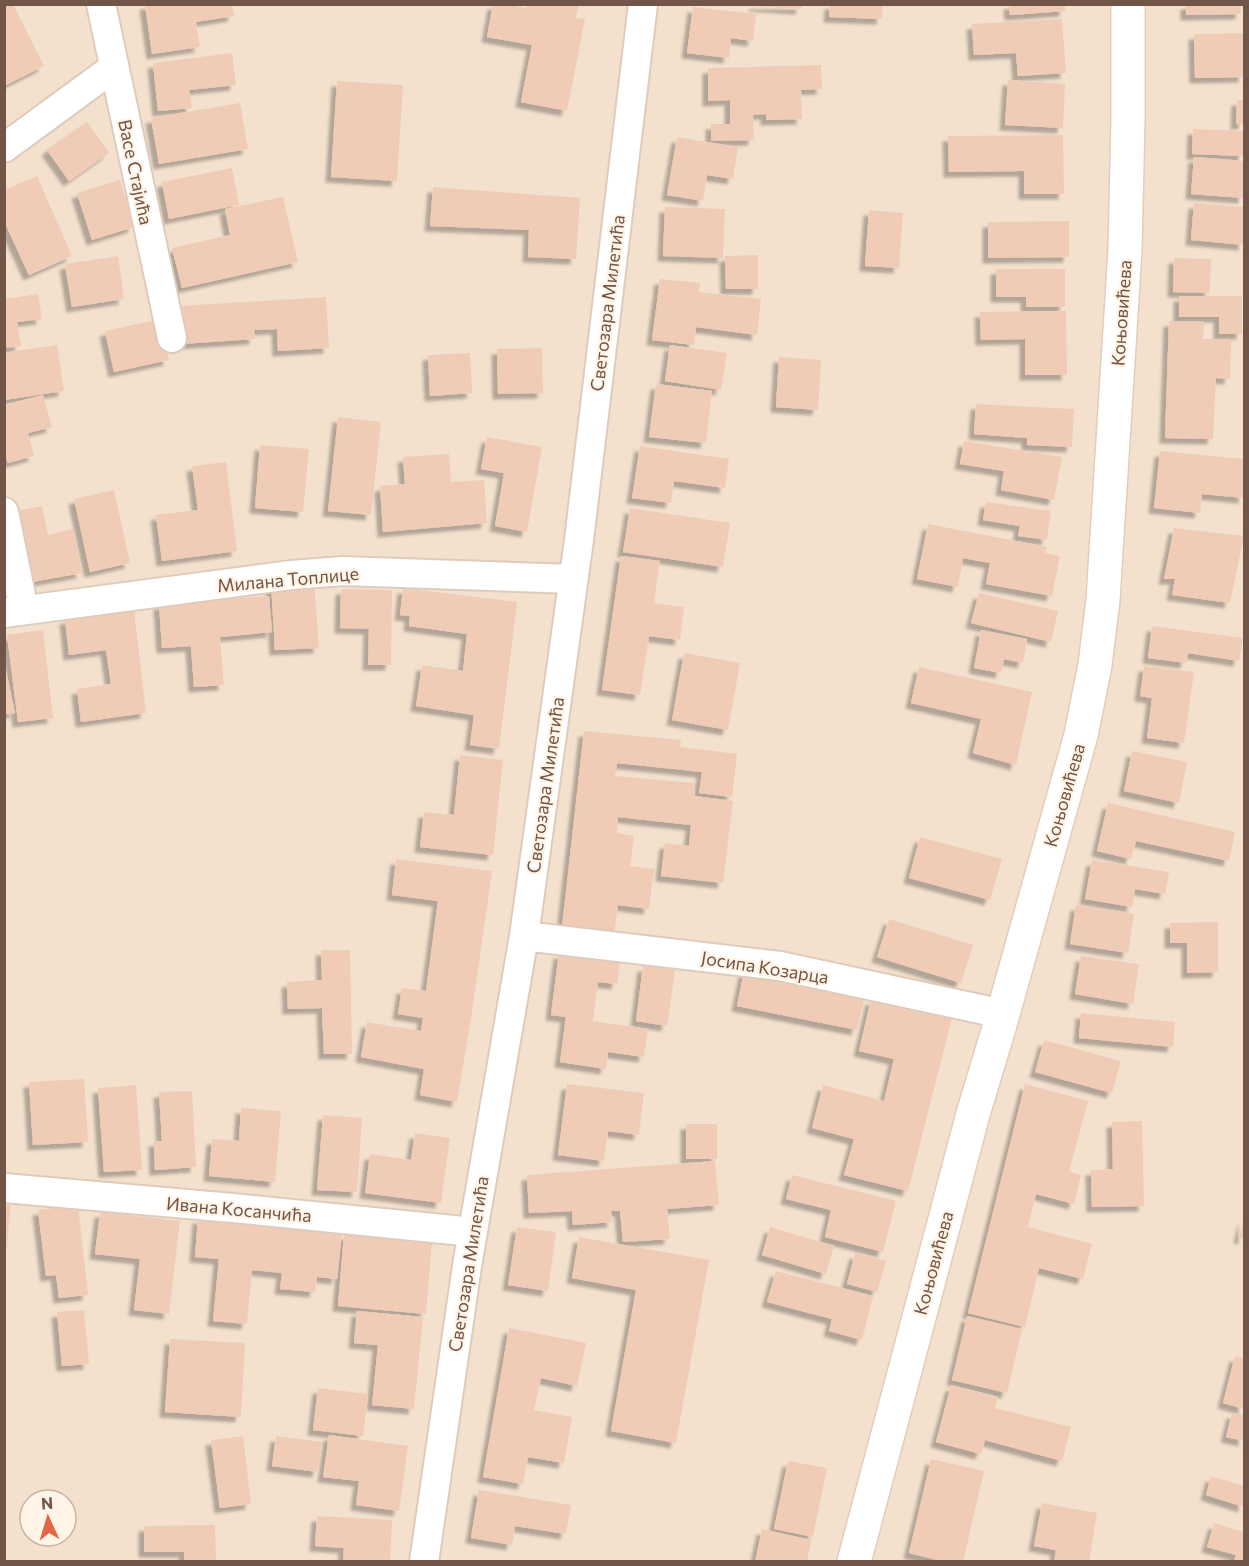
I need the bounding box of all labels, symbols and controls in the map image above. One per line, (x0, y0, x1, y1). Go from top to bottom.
street label: Васе Стајића (114, 117, 158, 227)
street label: Светозара Милетића (585, 213, 629, 393)
street label: Коњовићева (1106, 259, 1136, 367)
street label: Милана Топлице (216, 562, 360, 596)
street label: Светозара Милетића (522, 695, 568, 875)
street label: Коњовићева (1039, 741, 1089, 849)
street label: Јосипа Козарца (700, 946, 830, 988)
street label: Светозара Милетића (443, 1175, 493, 1353)
street label: Ивана Косанчића (165, 1192, 313, 1226)
street label: Коњовићева (909, 1209, 957, 1317)
north arrow (18, 1488, 78, 1548)
text: N (40, 1493, 54, 1512)

